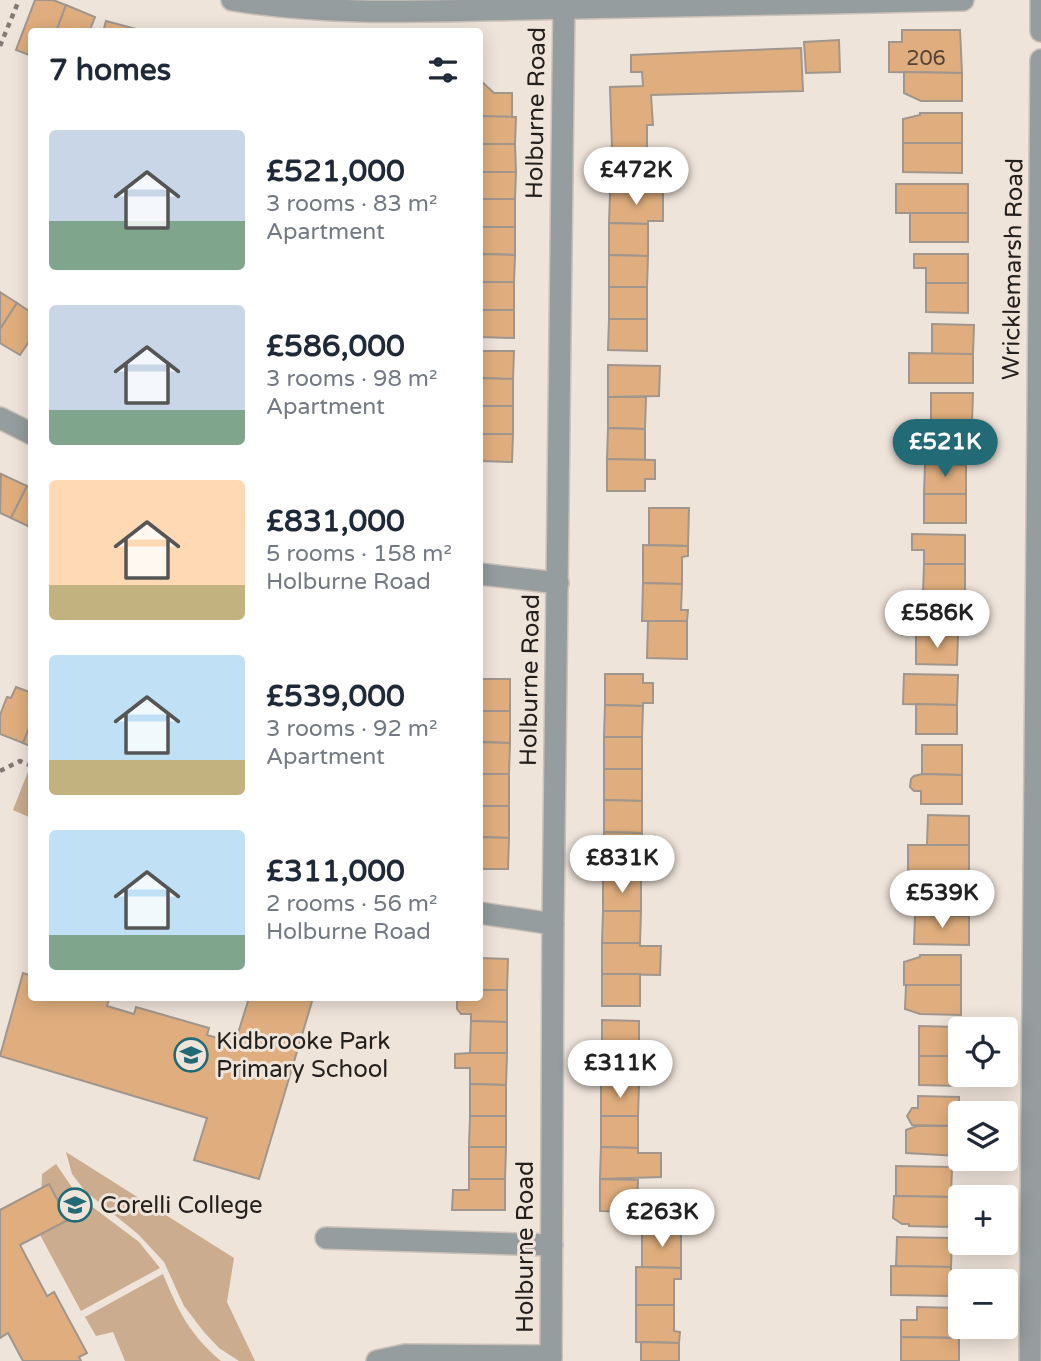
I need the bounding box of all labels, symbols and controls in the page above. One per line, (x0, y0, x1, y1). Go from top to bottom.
street label: Holburne Road (520, 27, 552, 199)
house number: 206 (906, 46, 946, 71)
icon: filters (424, 51, 462, 89)
text: 7 homes (49, 52, 171, 89)
pin: £472K (587, 148, 685, 207)
text: £521,000 (266, 153, 405, 190)
text: £472K (600, 156, 672, 184)
icon: home (105, 158, 189, 242)
street label: Wricklemarsh Road (997, 158, 1029, 380)
text: 3 rooms · 83 m² (266, 190, 437, 218)
text: Apartment (266, 218, 385, 246)
text: £586,000 (266, 328, 405, 365)
icon: home (105, 333, 189, 417)
text: 3 rooms · 98 m² (266, 365, 437, 393)
text: Apartment (266, 393, 385, 421)
pin: £521K (896, 420, 994, 479)
text: £521K (909, 428, 981, 456)
text: £831,000 (266, 503, 405, 540)
icon: home (105, 508, 189, 592)
text: 5 rooms · 158 m² (266, 540, 452, 568)
text: Holburne Road (266, 568, 431, 596)
pin: £586K (888, 590, 986, 650)
street label: Holburne Road (514, 594, 546, 766)
text: £586K (901, 599, 973, 627)
text: £539,000 (266, 678, 405, 715)
icon: home (105, 683, 189, 767)
text: 3 rooms · 92 m² (266, 715, 437, 743)
text: Apartment (266, 743, 385, 771)
pin: £831K (573, 836, 671, 895)
text: £831K (586, 844, 658, 872)
text: £311,000 (266, 853, 405, 890)
icon: home (105, 858, 189, 942)
pin: £539K (893, 870, 991, 930)
text: £539K (906, 879, 978, 907)
text: 2 rooms · 56 m² (266, 890, 437, 918)
text: Holburne Road (266, 918, 431, 946)
map controls (948, 1017, 1018, 1339)
button: locate (948, 1017, 1018, 1087)
place label: Kidbrooke Park Primary School (216, 1027, 390, 1084)
school or university icon: Kidbrooke Park Primary School (172, 1036, 210, 1074)
pin: £311K (571, 1040, 669, 1100)
text: £311K (584, 1049, 656, 1077)
button: layers (948, 1101, 1018, 1171)
street label: Holburne Road (511, 1161, 540, 1333)
button: + (948, 1185, 1018, 1255)
school or university icon: Corelli College (56, 1186, 94, 1224)
pin: £263K (613, 1190, 711, 1249)
place label: Corelli College (100, 1191, 263, 1220)
text: £263K (626, 1198, 698, 1226)
button: − (948, 1269, 1018, 1339)

